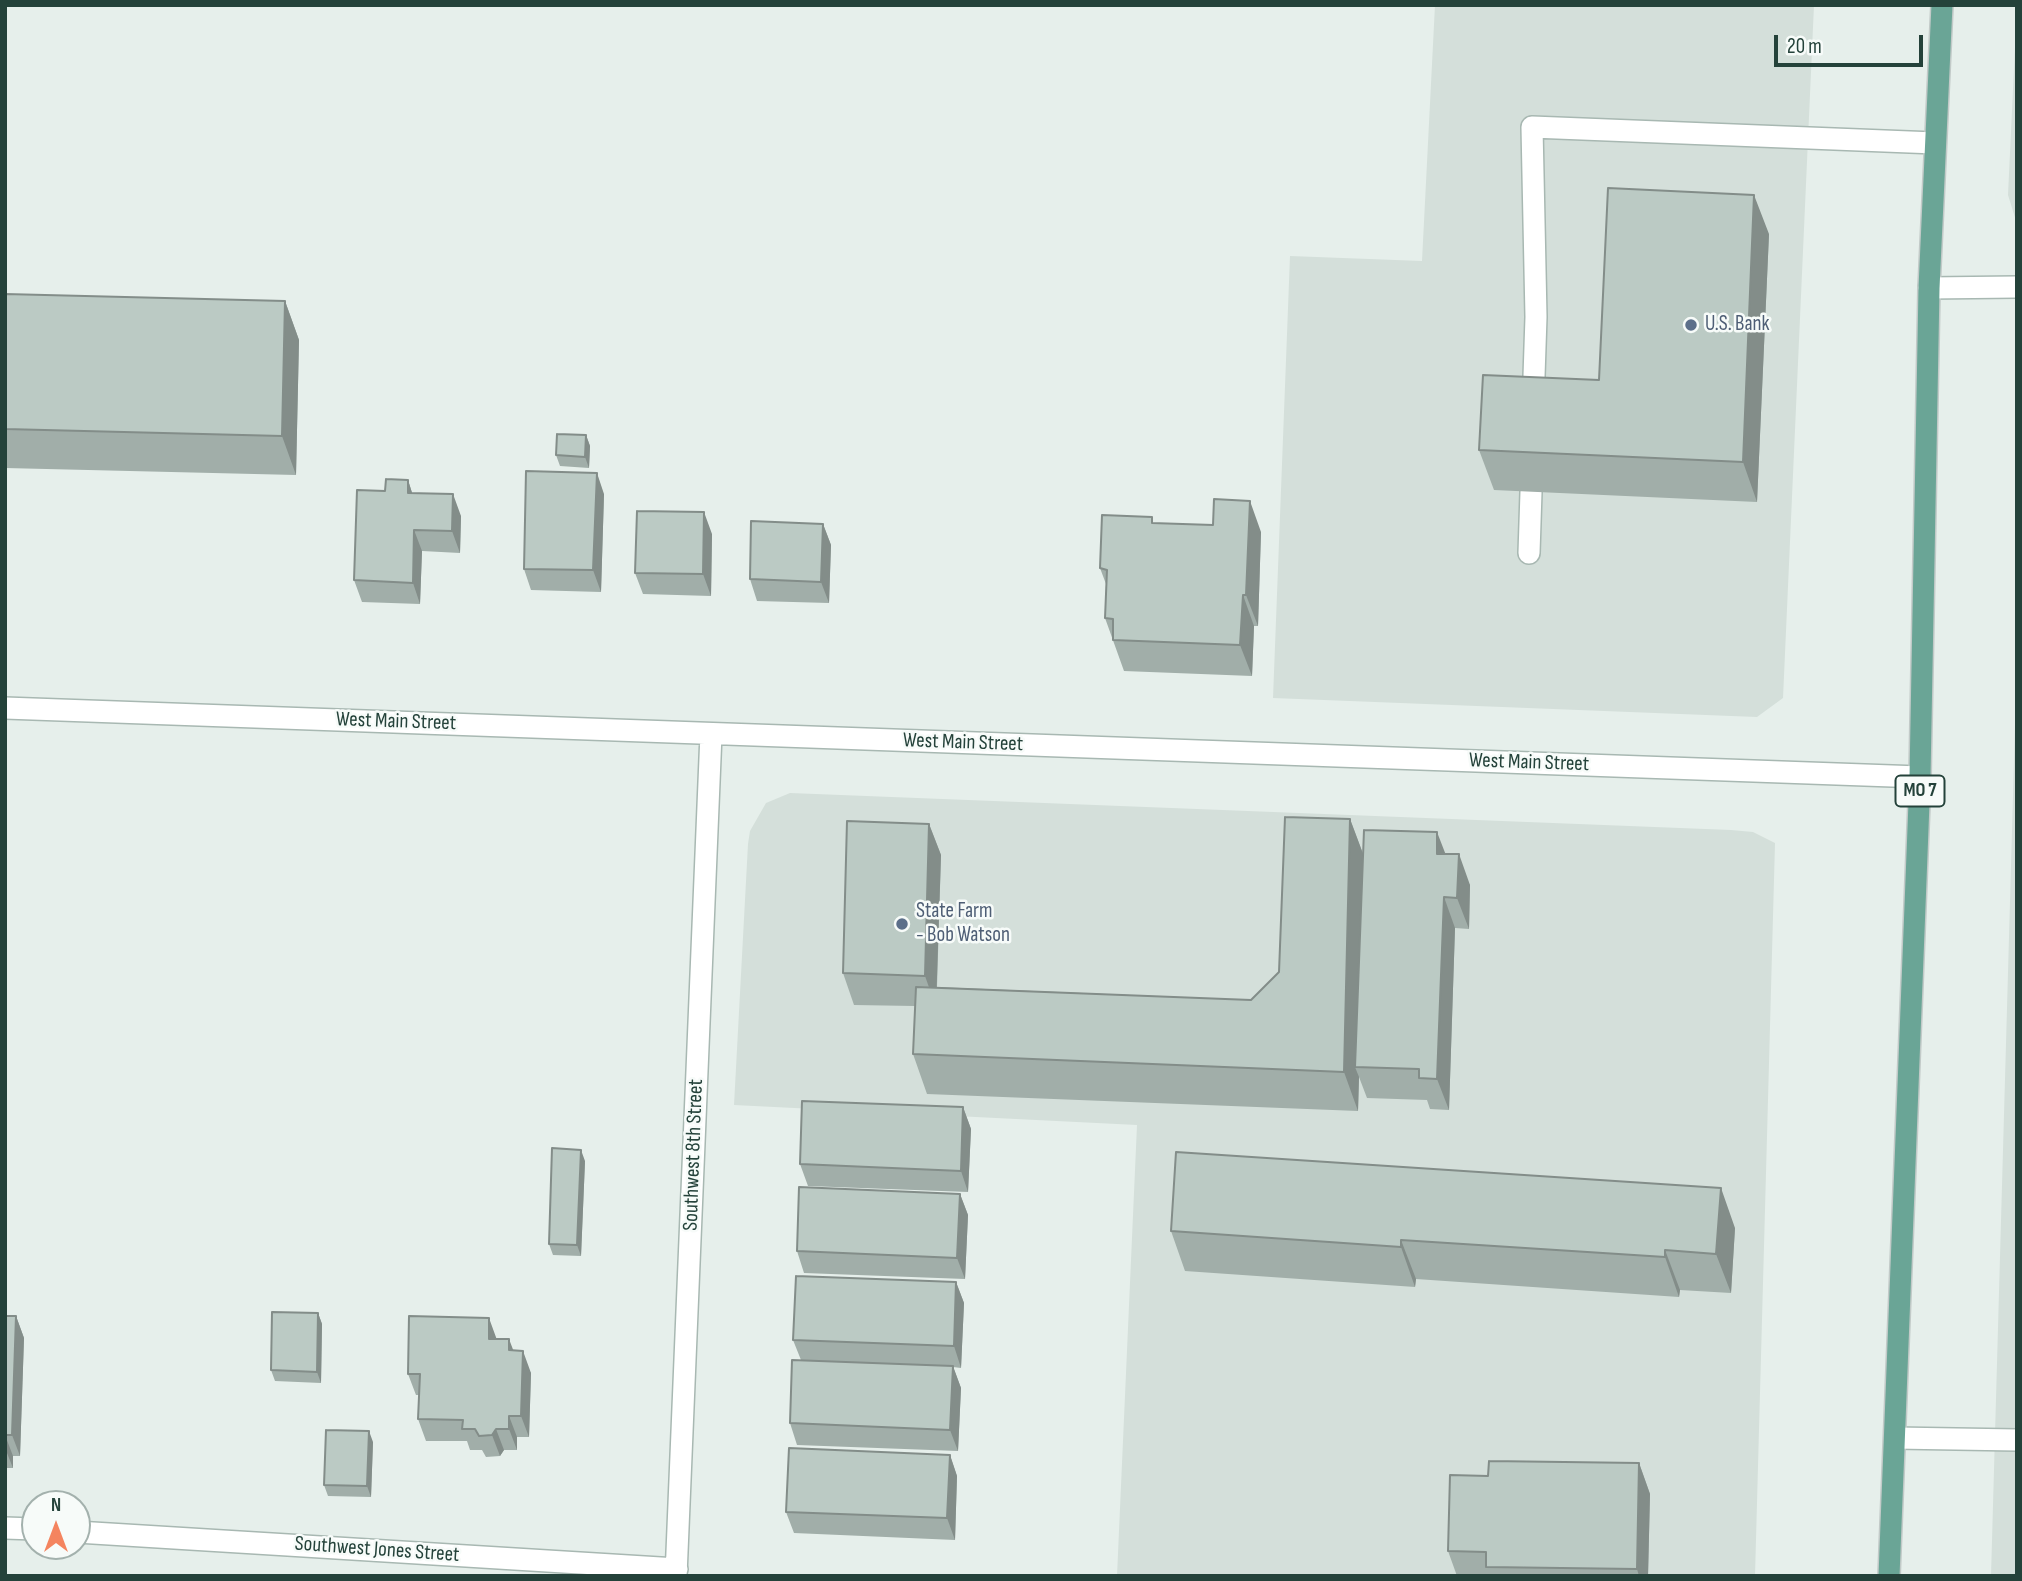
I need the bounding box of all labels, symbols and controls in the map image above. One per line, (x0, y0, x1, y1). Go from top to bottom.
scale bar (1777, 21, 1926, 65)
text: 20 m (1787, 34, 1822, 59)
place label: U.S. Bank (1705, 312, 1770, 338)
marker: U.S. Bank (1683, 317, 1699, 333)
street label: West Main Street (336, 707, 456, 737)
street label: West Main Street (903, 728, 1023, 758)
street label: West Main Street (1469, 748, 1589, 778)
road number: MO 7 (1896, 776, 1944, 806)
place label: State Farm - Bob Watson (916, 899, 1010, 949)
marker: State Farm - Bob Watson (894, 916, 910, 932)
street label: Southwest 8th Street (679, 1079, 709, 1231)
north arrow (21, 1490, 91, 1560)
text: N (51, 1494, 61, 1517)
street label: Southwest Jones Street (294, 1532, 460, 1568)

